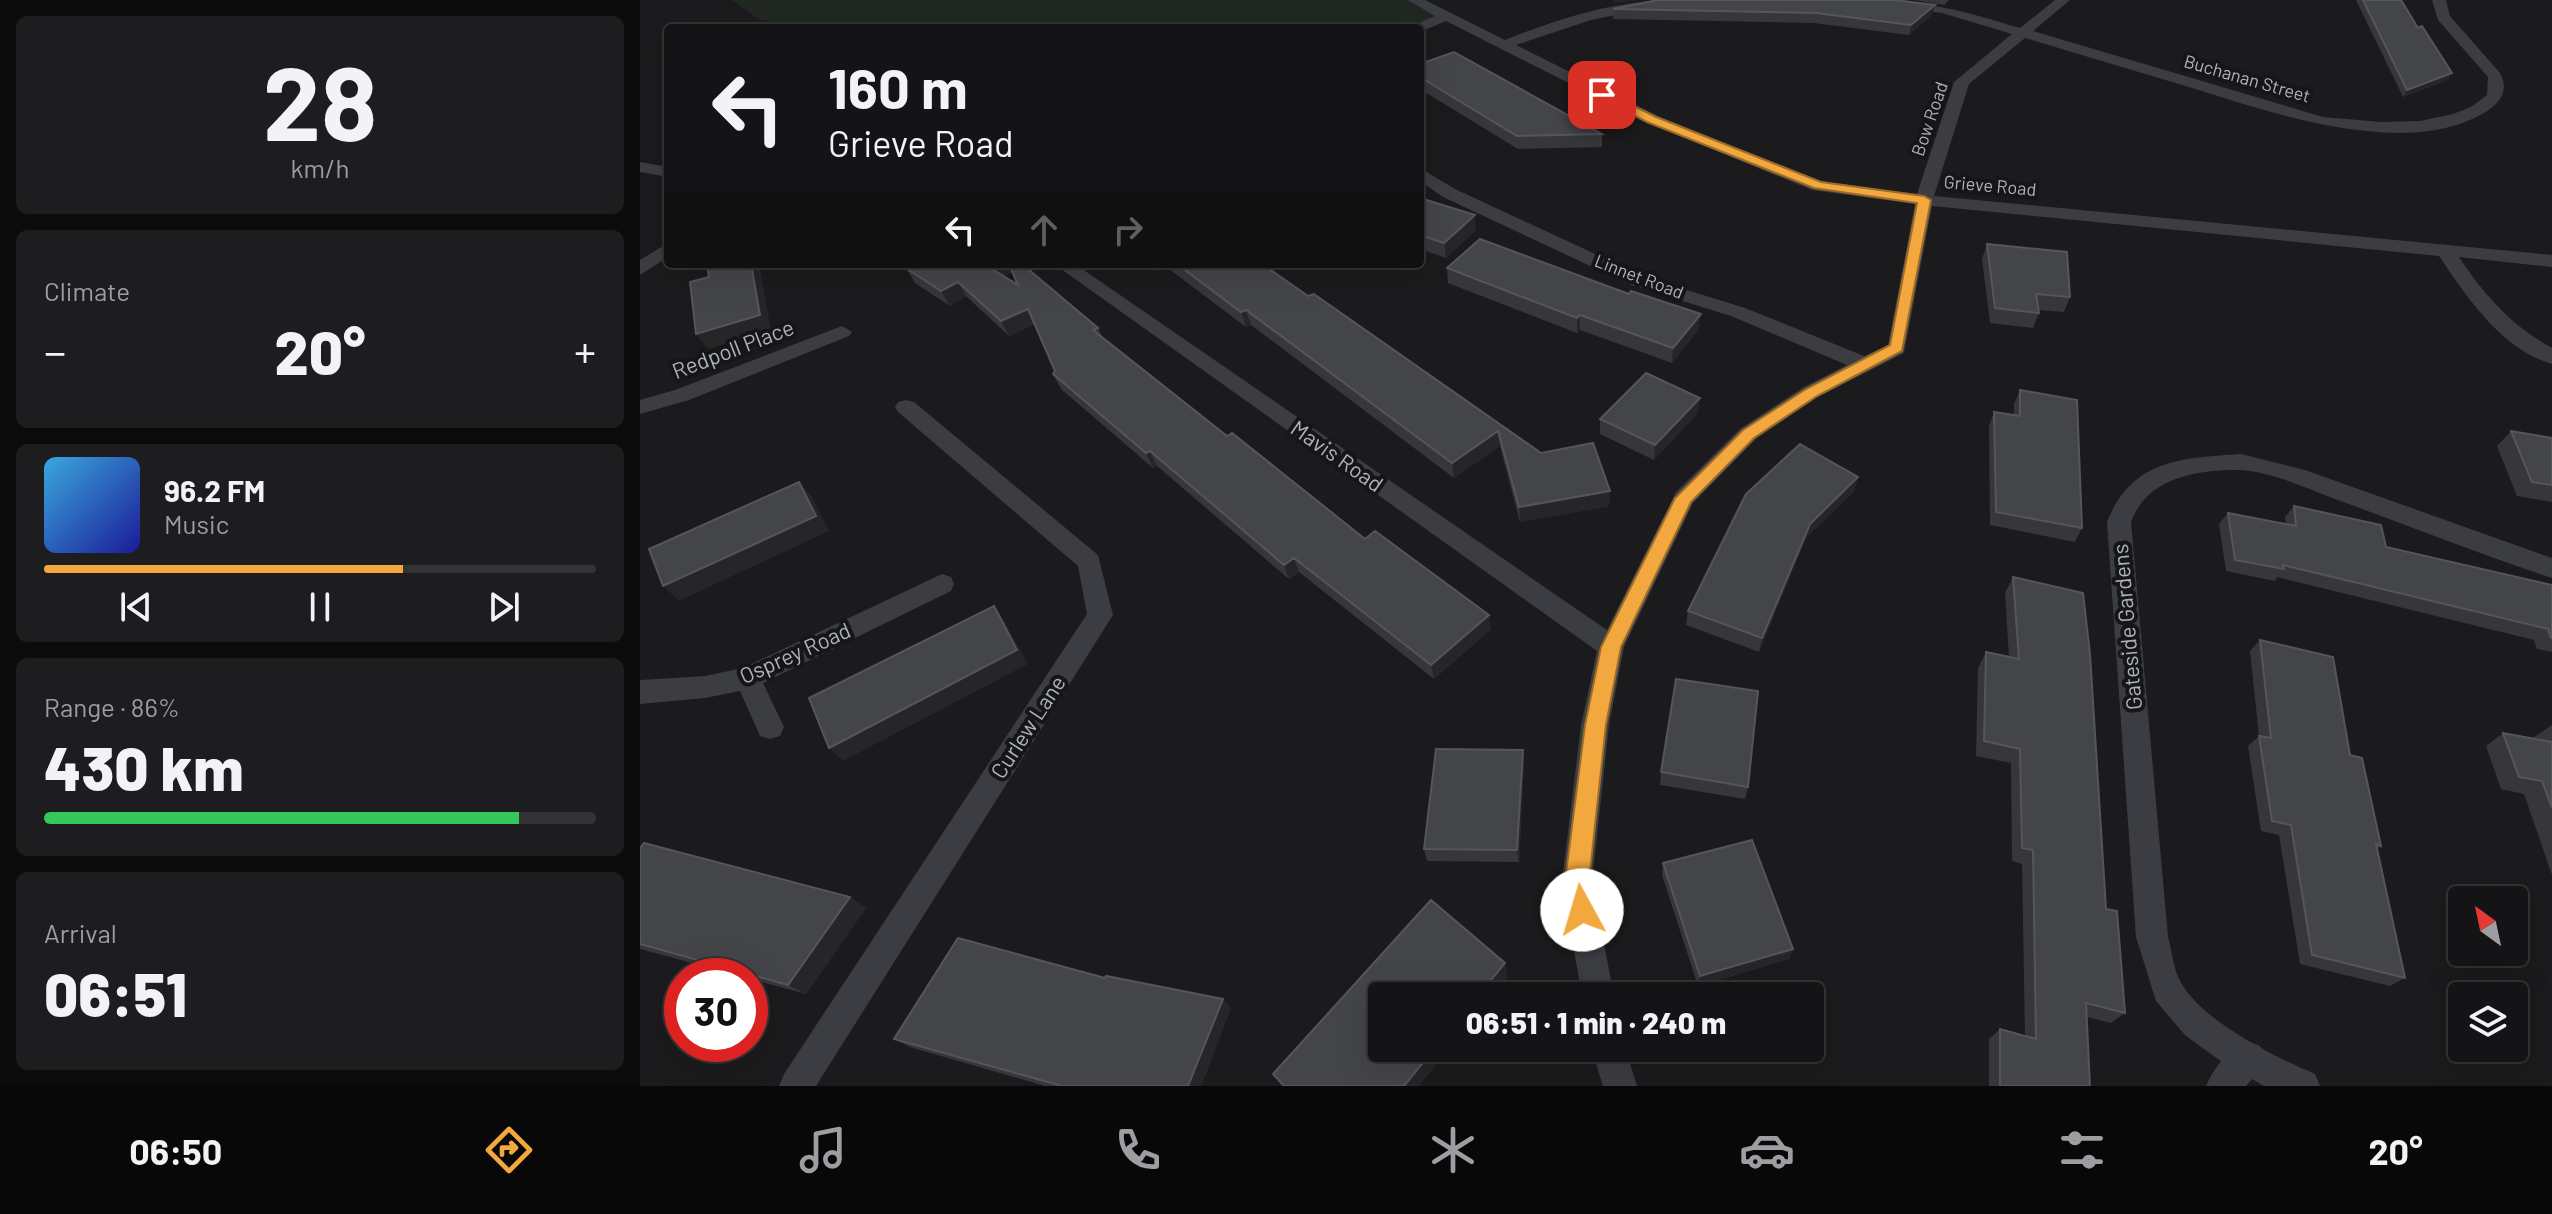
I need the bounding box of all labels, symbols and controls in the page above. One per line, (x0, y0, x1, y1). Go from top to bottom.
text: 28 (263, 37, 377, 162)
street label: Buchanan Street (2182, 50, 2313, 107)
text: 160 m (828, 53, 968, 120)
icon: left (696, 56, 800, 160)
pin (1568, 61, 1636, 129)
icon: arrive (1580, 73, 1624, 117)
street label: Bow Road (1906, 79, 1952, 159)
text: Grieve Road (828, 121, 1014, 164)
text: km/h (291, 152, 349, 183)
street label: Grieve Road (1943, 170, 2037, 200)
icon: left (938, 208, 982, 252)
icon: ahead (1022, 208, 1066, 252)
icon: right (1106, 208, 1150, 252)
street label: Linnet Road (1592, 249, 1687, 303)
text: Climate (44, 275, 130, 306)
street label: Redpoll Place (668, 313, 797, 383)
text: 20° (275, 315, 365, 387)
text: − (44, 324, 66, 377)
text: + (574, 324, 596, 377)
street label: Mavis Road (1286, 414, 1389, 496)
text: 96.2 FM (164, 472, 265, 508)
text: Music (164, 508, 229, 539)
street label: Gateside Gardens (2106, 543, 2146, 711)
icon: previous (114, 585, 158, 629)
icon: pause (298, 585, 342, 629)
icon: next (482, 585, 526, 629)
street label: Osprey Road (735, 616, 854, 688)
street label: Curlew Lane (984, 670, 1070, 783)
text: Range · 86% (44, 691, 180, 722)
text: 430 km (44, 731, 244, 803)
position arrow (1540, 868, 1624, 952)
north arrow (2448, 886, 2528, 966)
map controls (2448, 886, 2528, 1062)
text: Arrival (44, 917, 117, 948)
text: 06:51 (44, 957, 187, 1029)
speed limit sign: 30 (664, 958, 768, 1062)
button: layers (2448, 982, 2528, 1062)
text: 06:51 · 1 min · 240 m (1466, 1004, 1726, 1040)
icon: directions (481, 1122, 537, 1178)
icon: music (795, 1122, 851, 1178)
icon: phone (1110, 1122, 1166, 1178)
icon: climate (1425, 1122, 1481, 1178)
icon: car (1739, 1122, 1795, 1178)
icon: filters (2054, 1122, 2110, 1178)
text: 06:50 (129, 1129, 222, 1172)
text: 20° (2368, 1129, 2423, 1172)

